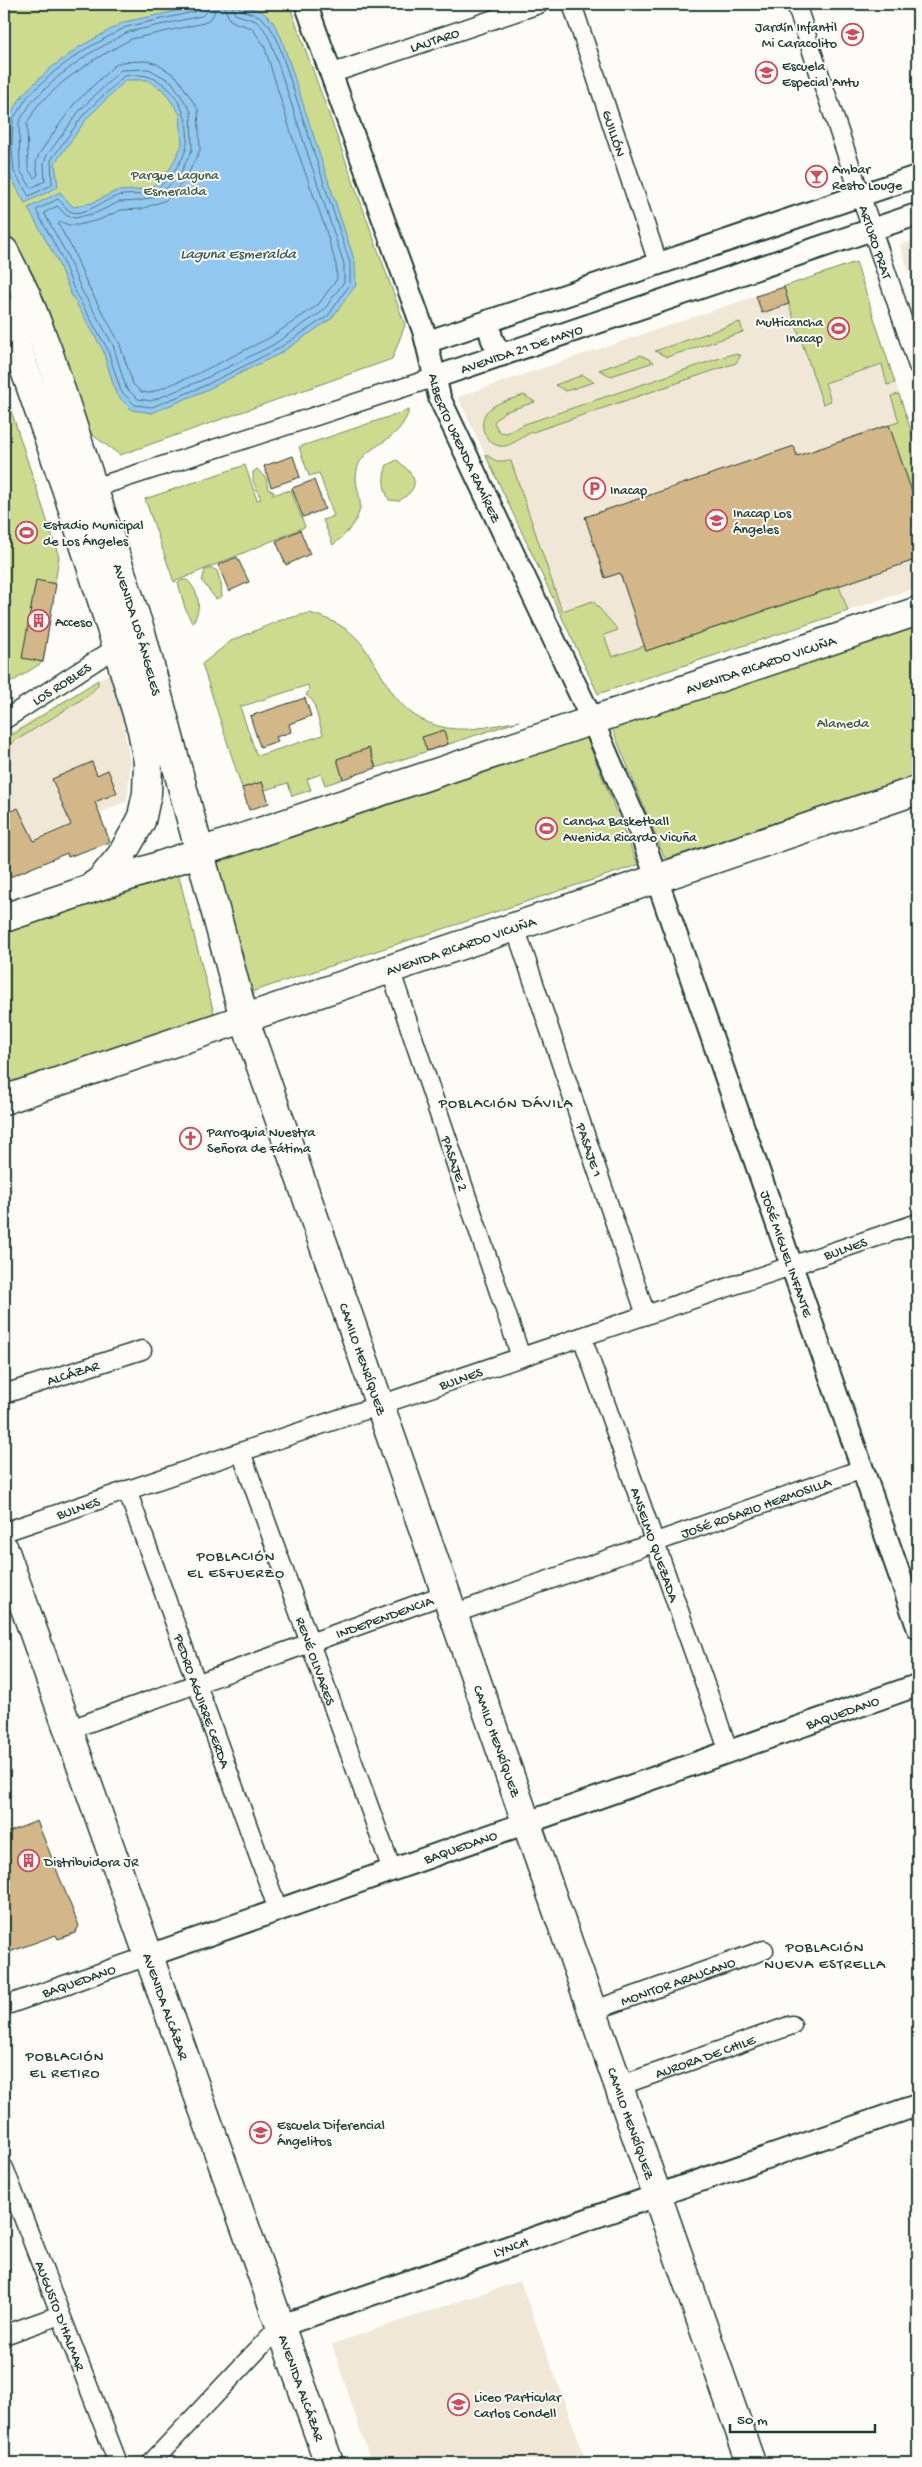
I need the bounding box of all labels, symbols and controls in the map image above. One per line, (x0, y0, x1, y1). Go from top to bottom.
place label: Jardín Infantil Mi Caracolito (755, 20, 837, 53)
school or university icon: Jardín Infantil Mi Caracolito (841, 22, 865, 46)
street label: LAUTARO (408, 25, 462, 58)
place label: Escuela Especial Antu (782, 59, 860, 92)
school or university icon: Escuela Especial Antu (754, 61, 778, 85)
street label: GUILLÓN (597, 108, 628, 159)
place label: Ambar Resto Louge (832, 162, 903, 195)
bar icon: Ambar Resto Louge (804, 164, 828, 188)
park label: Parque Laguna Esmeralda (130, 168, 220, 201)
street label: ARTURO PRAT (853, 203, 894, 282)
water label: Laguna Esmeralda (180, 246, 298, 264)
place label: Multicancha Inacap (756, 315, 824, 348)
sports icon: Multicancha Inacap (827, 317, 851, 341)
street label: AVENIDA 21 DE MAYO (459, 322, 586, 379)
street label: ALBERTO URENDA RAMÍREZ (423, 372, 504, 527)
parking icon: Inacap (582, 477, 606, 501)
place label: Inacap (610, 483, 647, 500)
place label: Inacap Los Ángeles (733, 506, 792, 539)
school or university icon: Inacap Los Ángeles (705, 508, 729, 532)
place label: Estadio Municipal de Los Ángeles (43, 518, 144, 551)
sports icon: Estadio Municipal de Los Ángeles (15, 520, 39, 544)
street label: AVENIDA LOS ÁNGELES (108, 562, 164, 698)
building icon: Acceso (27, 609, 51, 633)
place label: Acceso (55, 615, 92, 632)
street label: AVENIDA RICARDO VICUÑA (684, 633, 839, 699)
street label: LOS ROBLES (30, 660, 96, 710)
park label: Alameda (817, 716, 870, 733)
place label: Cancha Basketball Avenida Ricardo Vicuña (563, 814, 698, 847)
sports icon: Cancha Basketball Avenida Ricardo Vicuña (535, 816, 559, 840)
street label: AVENIDA RICARDO VICUÑA (384, 914, 539, 981)
district label: POBLACIÓN DÁVILA (438, 1095, 573, 1113)
street label: PASAJE 1 (570, 1120, 605, 1180)
place label: Parroquia Nuestra Señora de Fátima (206, 1125, 317, 1158)
church icon: Parroquia Nuestra Señora de Fátima (179, 1127, 203, 1151)
street label: PASAJE 2 (436, 1133, 470, 1194)
street label: JOSÉ MIGUEL INFANTE (755, 1189, 815, 1321)
street label: BULNES (821, 1235, 870, 1266)
street label: CAMILO HENRÍQUEZ (334, 1301, 389, 1419)
street label: ALCÁZAR (45, 1358, 102, 1391)
street label: BULNES (437, 1365, 486, 1396)
street label: JOSÉ ROSARIO HERMOSILLA (679, 1474, 834, 1544)
street label: ANSELMO QUEZADA (625, 1486, 681, 1605)
street label: BULNES (54, 1494, 103, 1525)
district label: POBLACIÓN EL ESFUERZO (187, 1548, 285, 1583)
street label: INDEPENDENCIA (334, 1593, 437, 1644)
street label: RENÉ OLIVARES (290, 1615, 338, 1709)
street label: PEDRO AGUIRRE CERDA (168, 1631, 233, 1772)
street label: CAMILO HENRÍQUEZ (468, 1683, 523, 1801)
street label: BAQUEDANO (803, 1693, 883, 1735)
street label: BAQUEDANO (421, 1828, 501, 1870)
building icon: Distribuidora JR (16, 1849, 40, 1873)
place label: Distribuidora JR (43, 1855, 139, 1872)
district label: POBLACIÓN NUEVA ESTRELLA (764, 1939, 886, 1974)
street label: AVENIDA ALCÁZAR (137, 1951, 191, 2063)
street label: MONITOR ARAUCANO (619, 1955, 739, 2011)
street label: BAQUEDANO (40, 1962, 119, 2003)
street label: AURORA DE CHILE (653, 2032, 759, 2084)
district label: POBLACIÓN EL RETIRO (25, 2048, 104, 2083)
street label: CAMILO HENRÍQUEZ (602, 2066, 657, 2183)
place label: Escuela Diferencial Ángelitos (277, 2118, 385, 2151)
school or university icon: Escuela Diferencial Ángelitos (249, 2120, 273, 2144)
street label: LYNCH (491, 2234, 532, 2262)
street label: AUGUSTO D'HALMAR (30, 2259, 88, 2374)
street label: AVENIDA ALCÁZAR (273, 2333, 327, 2445)
place label: Liceo Particular Carlos Condell (474, 2390, 562, 2423)
school or university icon: Liceo Particular Carlos Condell (446, 2392, 470, 2416)
scale bar (730, 2402, 874, 2434)
text: 50 m (737, 2412, 768, 2430)

